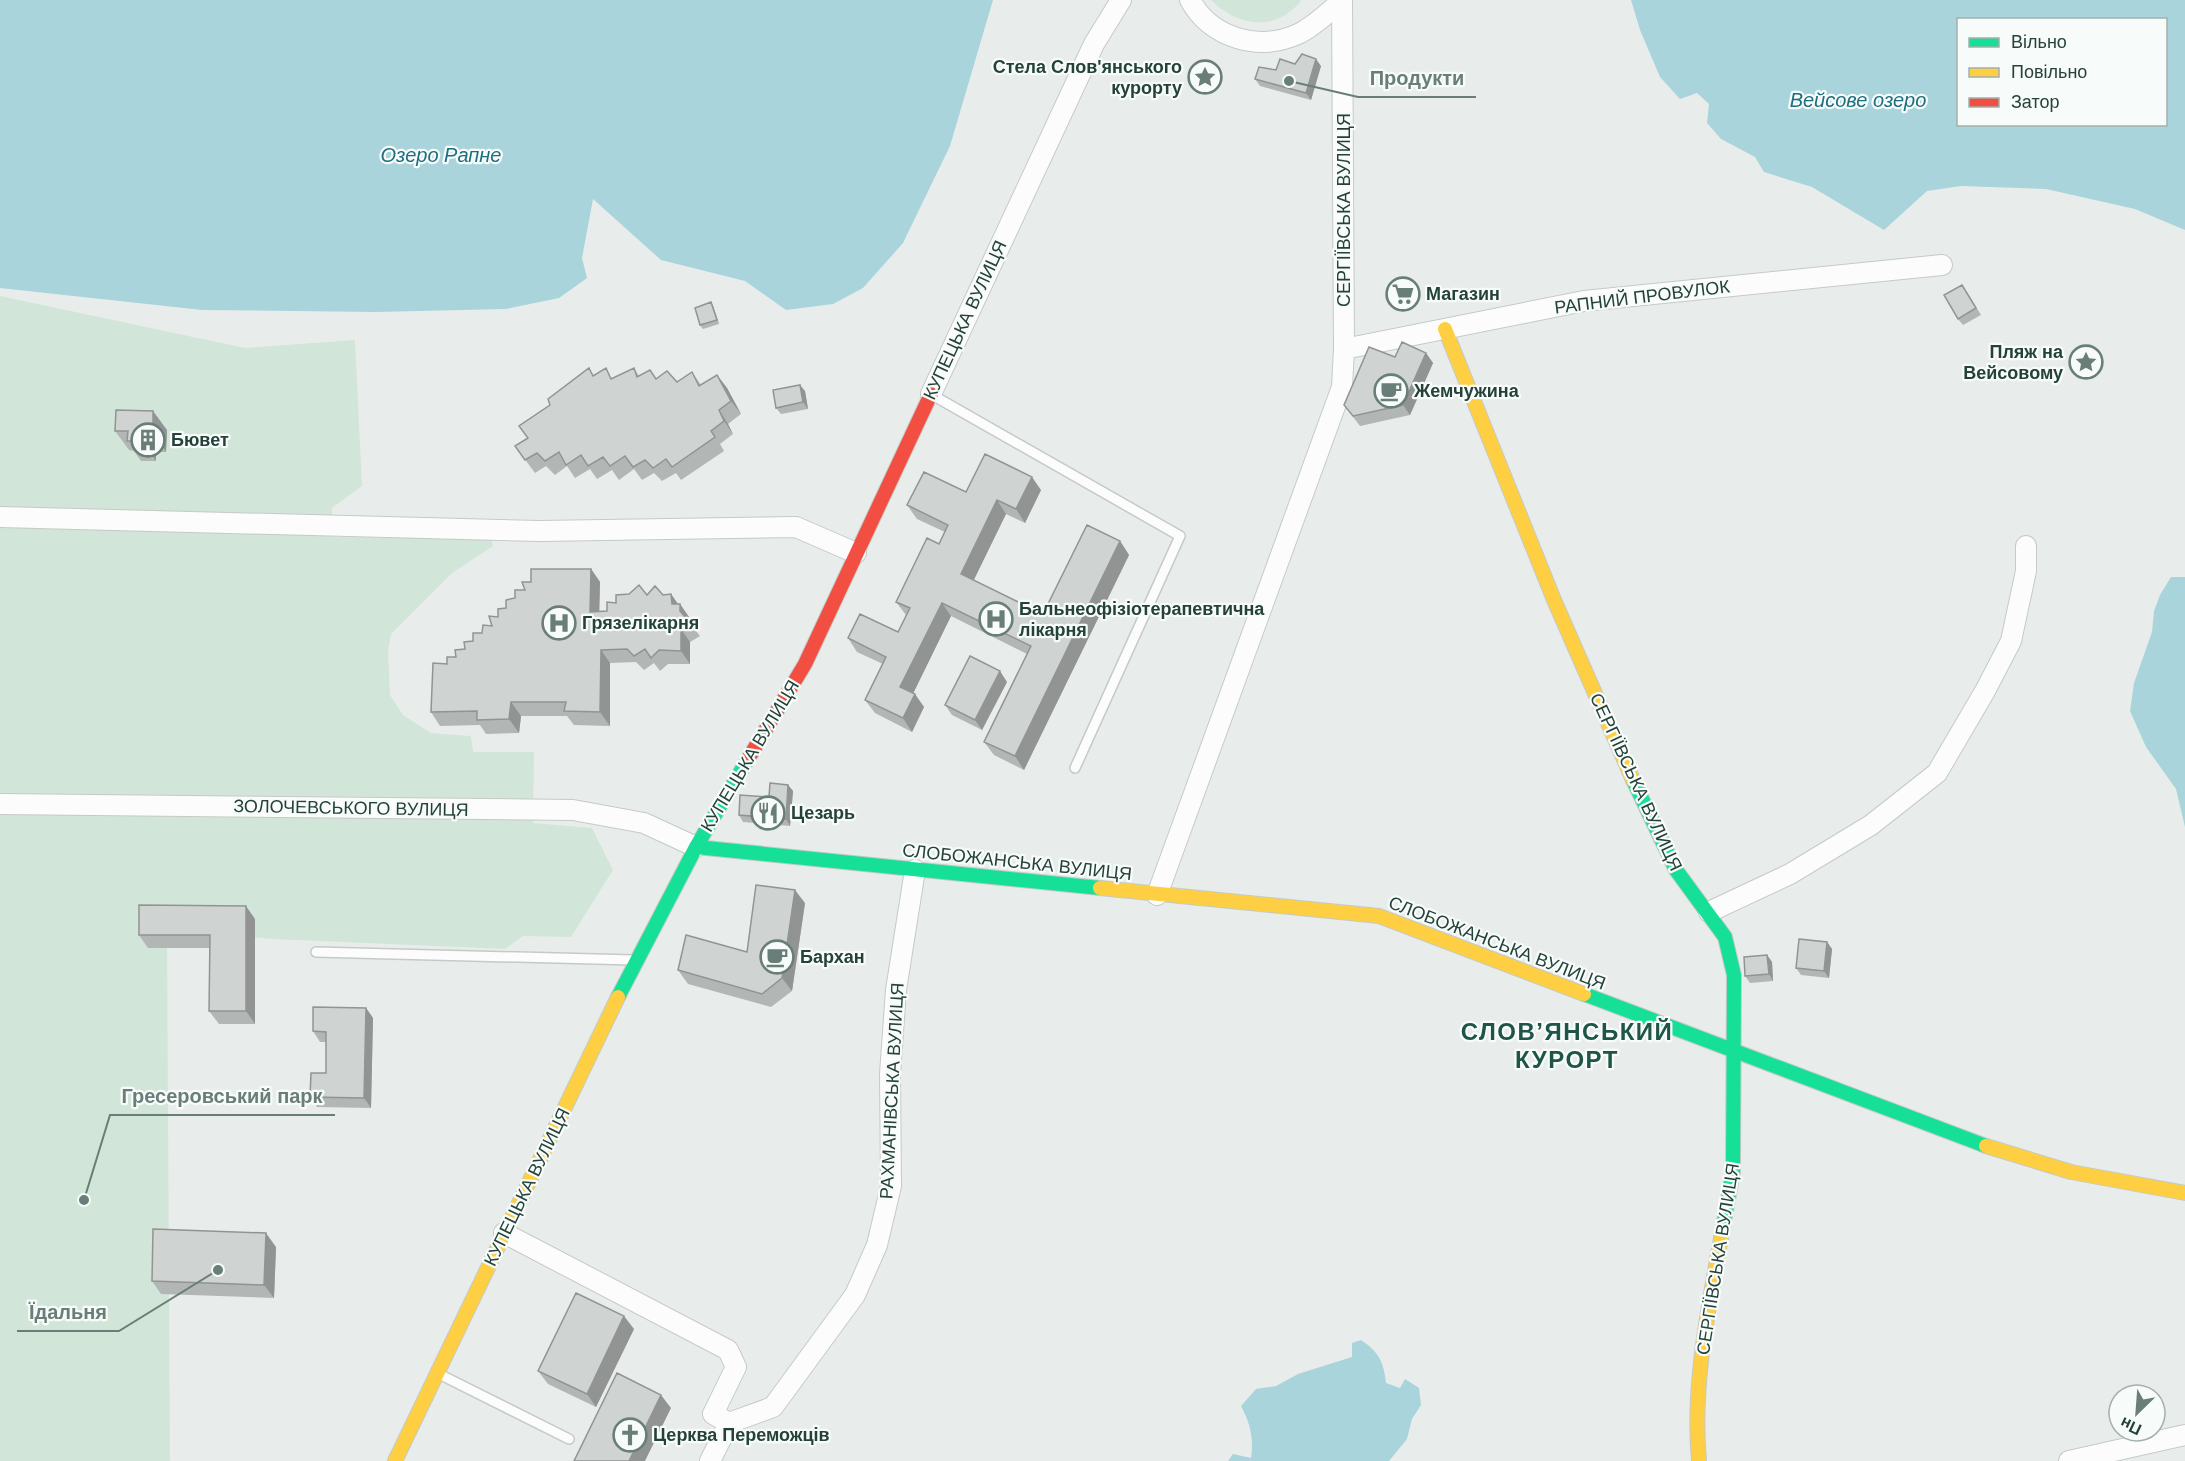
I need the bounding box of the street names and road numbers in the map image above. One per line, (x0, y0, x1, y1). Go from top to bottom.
street label: СЕРГІЇВСЬКА ВУЛИЦЯ (1334, 113, 1354, 307)
street label: КУПЕЦЬКА ВУЛИЦЯ (919, 237, 1011, 403)
street label: РАПНИЙ ПРОВУЛОК (1553, 275, 1731, 318)
street label: КУПЕЦЬКА ВУЛИЦЯ (697, 677, 803, 835)
street label: СЕРГІЇВСЬКА ВУЛИЦЯ (1586, 690, 1686, 874)
street label: ЗОЛОЧЕВСЬКОГО ВУЛИЦЯ (233, 796, 469, 820)
street label: СЛОБОЖАНСЬКА ВУЛИЦЯ (901, 840, 1133, 884)
street label: СЛОБОЖАНСЬКА ВУЛИЦЯ (1386, 892, 1608, 994)
street label: РАХМАНІВСЬКА ВУЛИЦЯ (876, 982, 908, 1200)
street label: КУПЕЦЬКА ВУЛИЦЯ (480, 1105, 574, 1269)
street label: СЕРГІЇВСЬКА ВУЛИЦЯ (1693, 1162, 1743, 1356)

